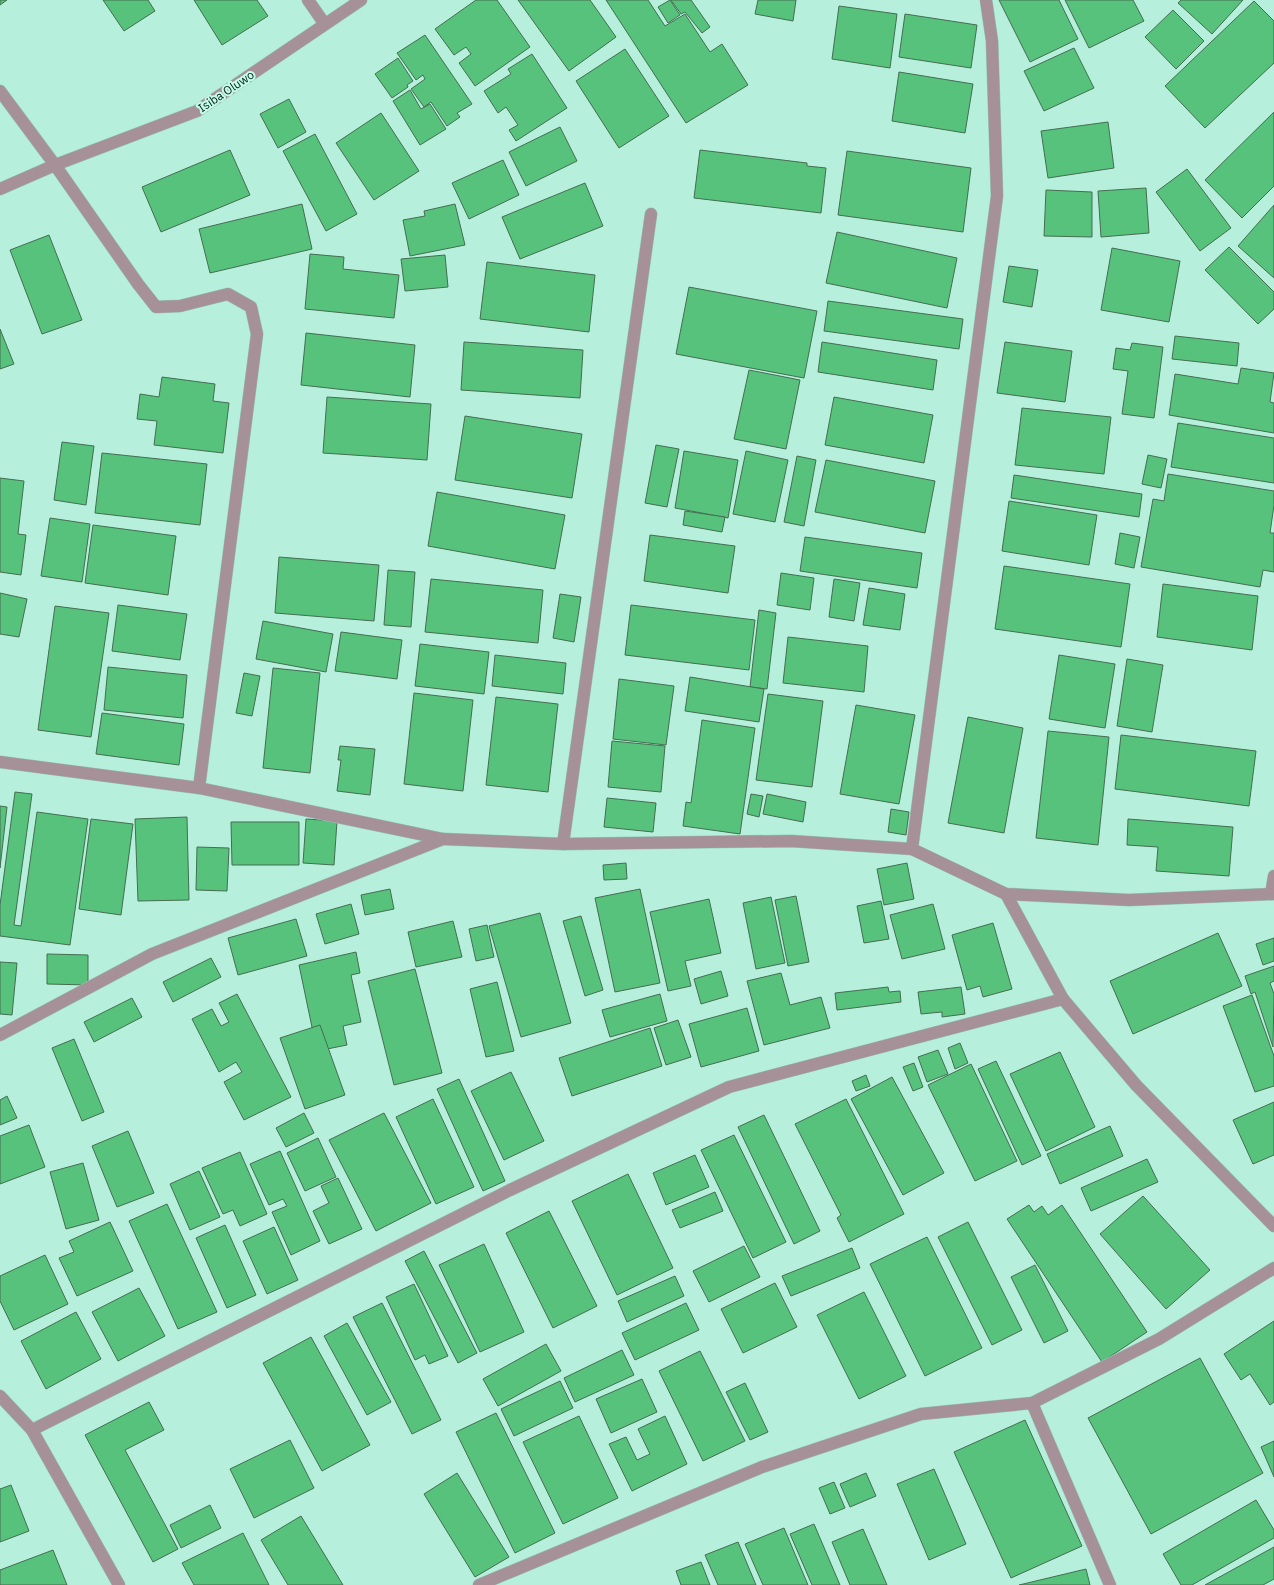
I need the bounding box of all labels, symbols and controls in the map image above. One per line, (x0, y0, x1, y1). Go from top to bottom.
street label: Isiba Oluwo (195, 67, 257, 115)

